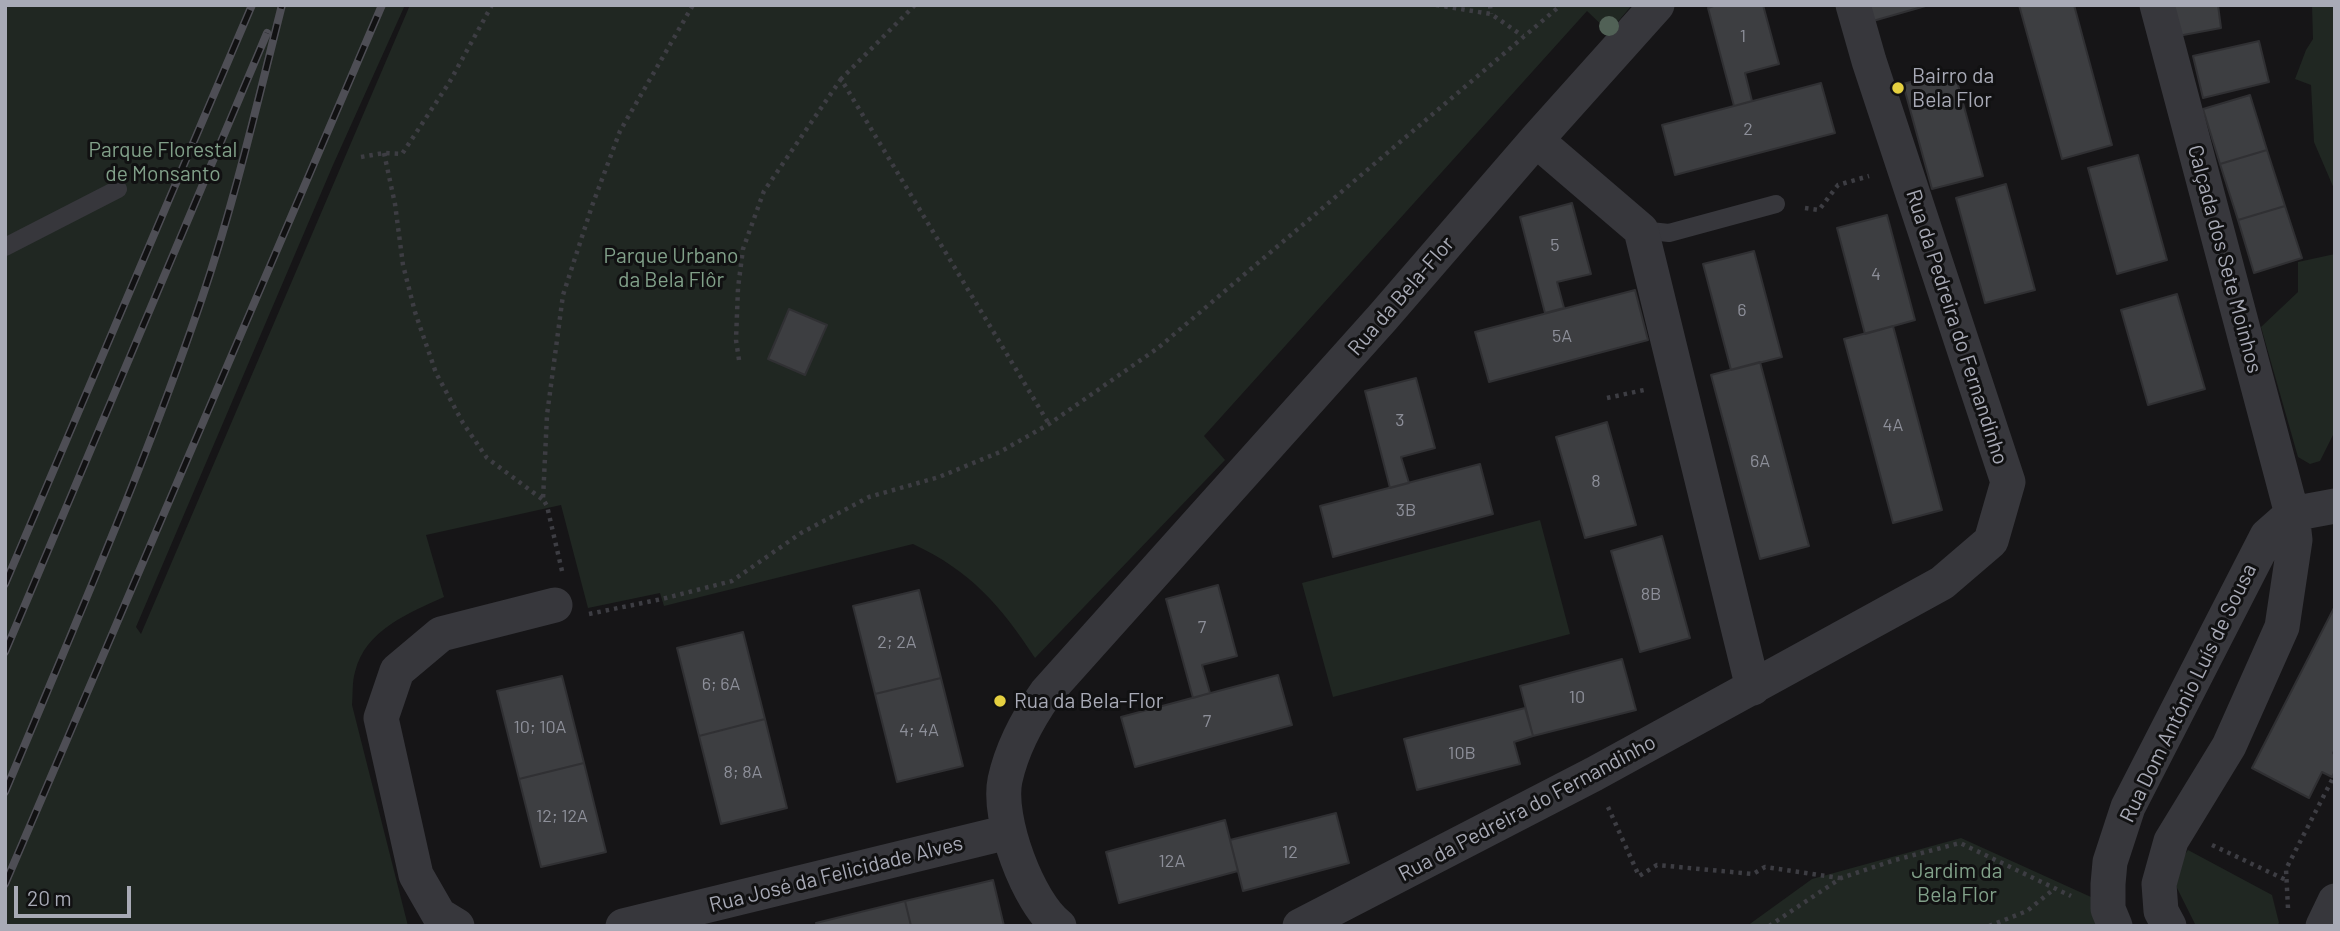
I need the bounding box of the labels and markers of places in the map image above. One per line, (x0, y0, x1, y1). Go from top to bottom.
place label: Bairro da Bela Flor (1912, 63, 1994, 113)
marker: Bairro da Bela Flor (1890, 80, 1906, 96)
place label: Rua da Bela-Flor (1014, 688, 1163, 714)
marker: Rua da Bela-Flor (992, 693, 1008, 709)

